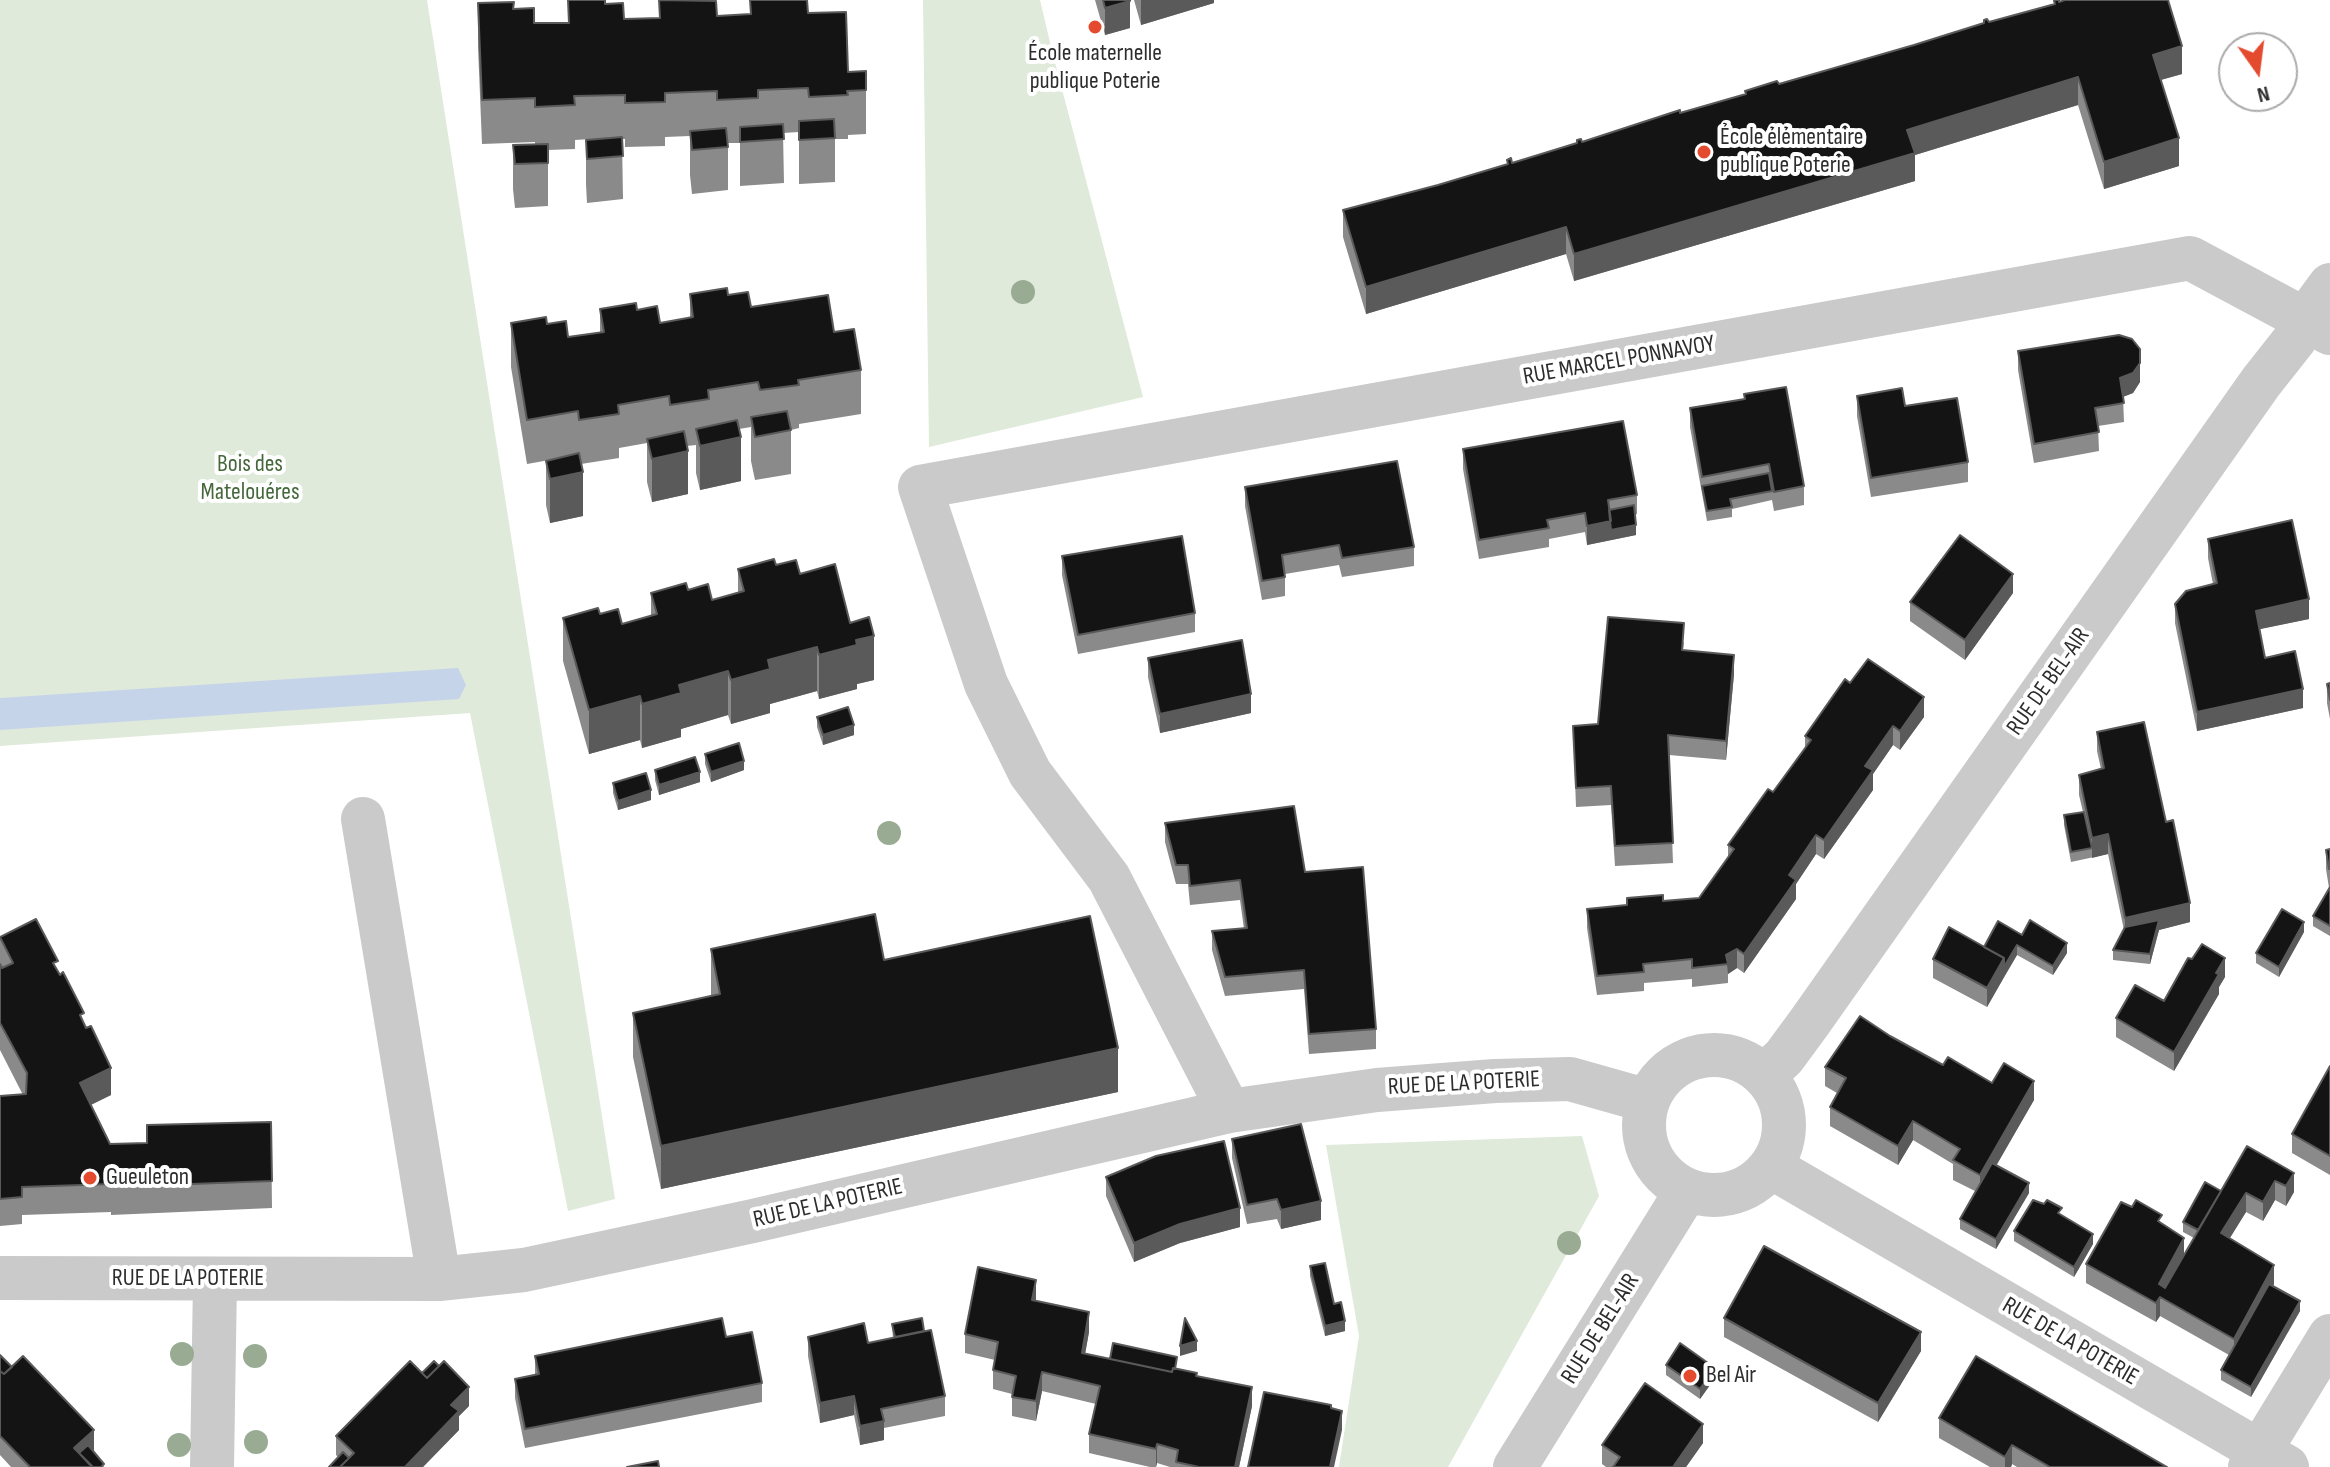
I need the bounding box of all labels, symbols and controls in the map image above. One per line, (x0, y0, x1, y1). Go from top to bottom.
marker: École maternelle publique Poterie (1086, 18, 1104, 36)
north arrow (2218, 32, 2298, 112)
place label: École maternelle publique Poterie (1028, 40, 1162, 96)
text: N (2254, 79, 2272, 108)
place label: École élémentaire publique Poterie (1720, 124, 1863, 180)
marker: École élémentaire publique Poterie (1695, 143, 1713, 161)
street label: RUE MARCEL PONNAVOY (1521, 330, 1717, 392)
park label: Bois des Matelouéres (200, 451, 300, 507)
street label: RUE DE BEL-AIR (2001, 623, 2097, 741)
street label: RUE DE LA POTERIE (1387, 1066, 1541, 1102)
place label: Gueuleton (106, 1164, 189, 1192)
marker: Gueuleton (81, 1169, 99, 1187)
street label: RUE DE LA POTERIE (751, 1173, 905, 1235)
street label: RUE DE LA POTERIE (112, 1265, 264, 1293)
street label: RUE DE BEL-AIR (1556, 1268, 1646, 1390)
street label: RUE DE LA POTERIE (1997, 1291, 2143, 1393)
place label: Bel Air (1706, 1362, 1756, 1390)
marker: Bel Air (1681, 1367, 1699, 1385)

